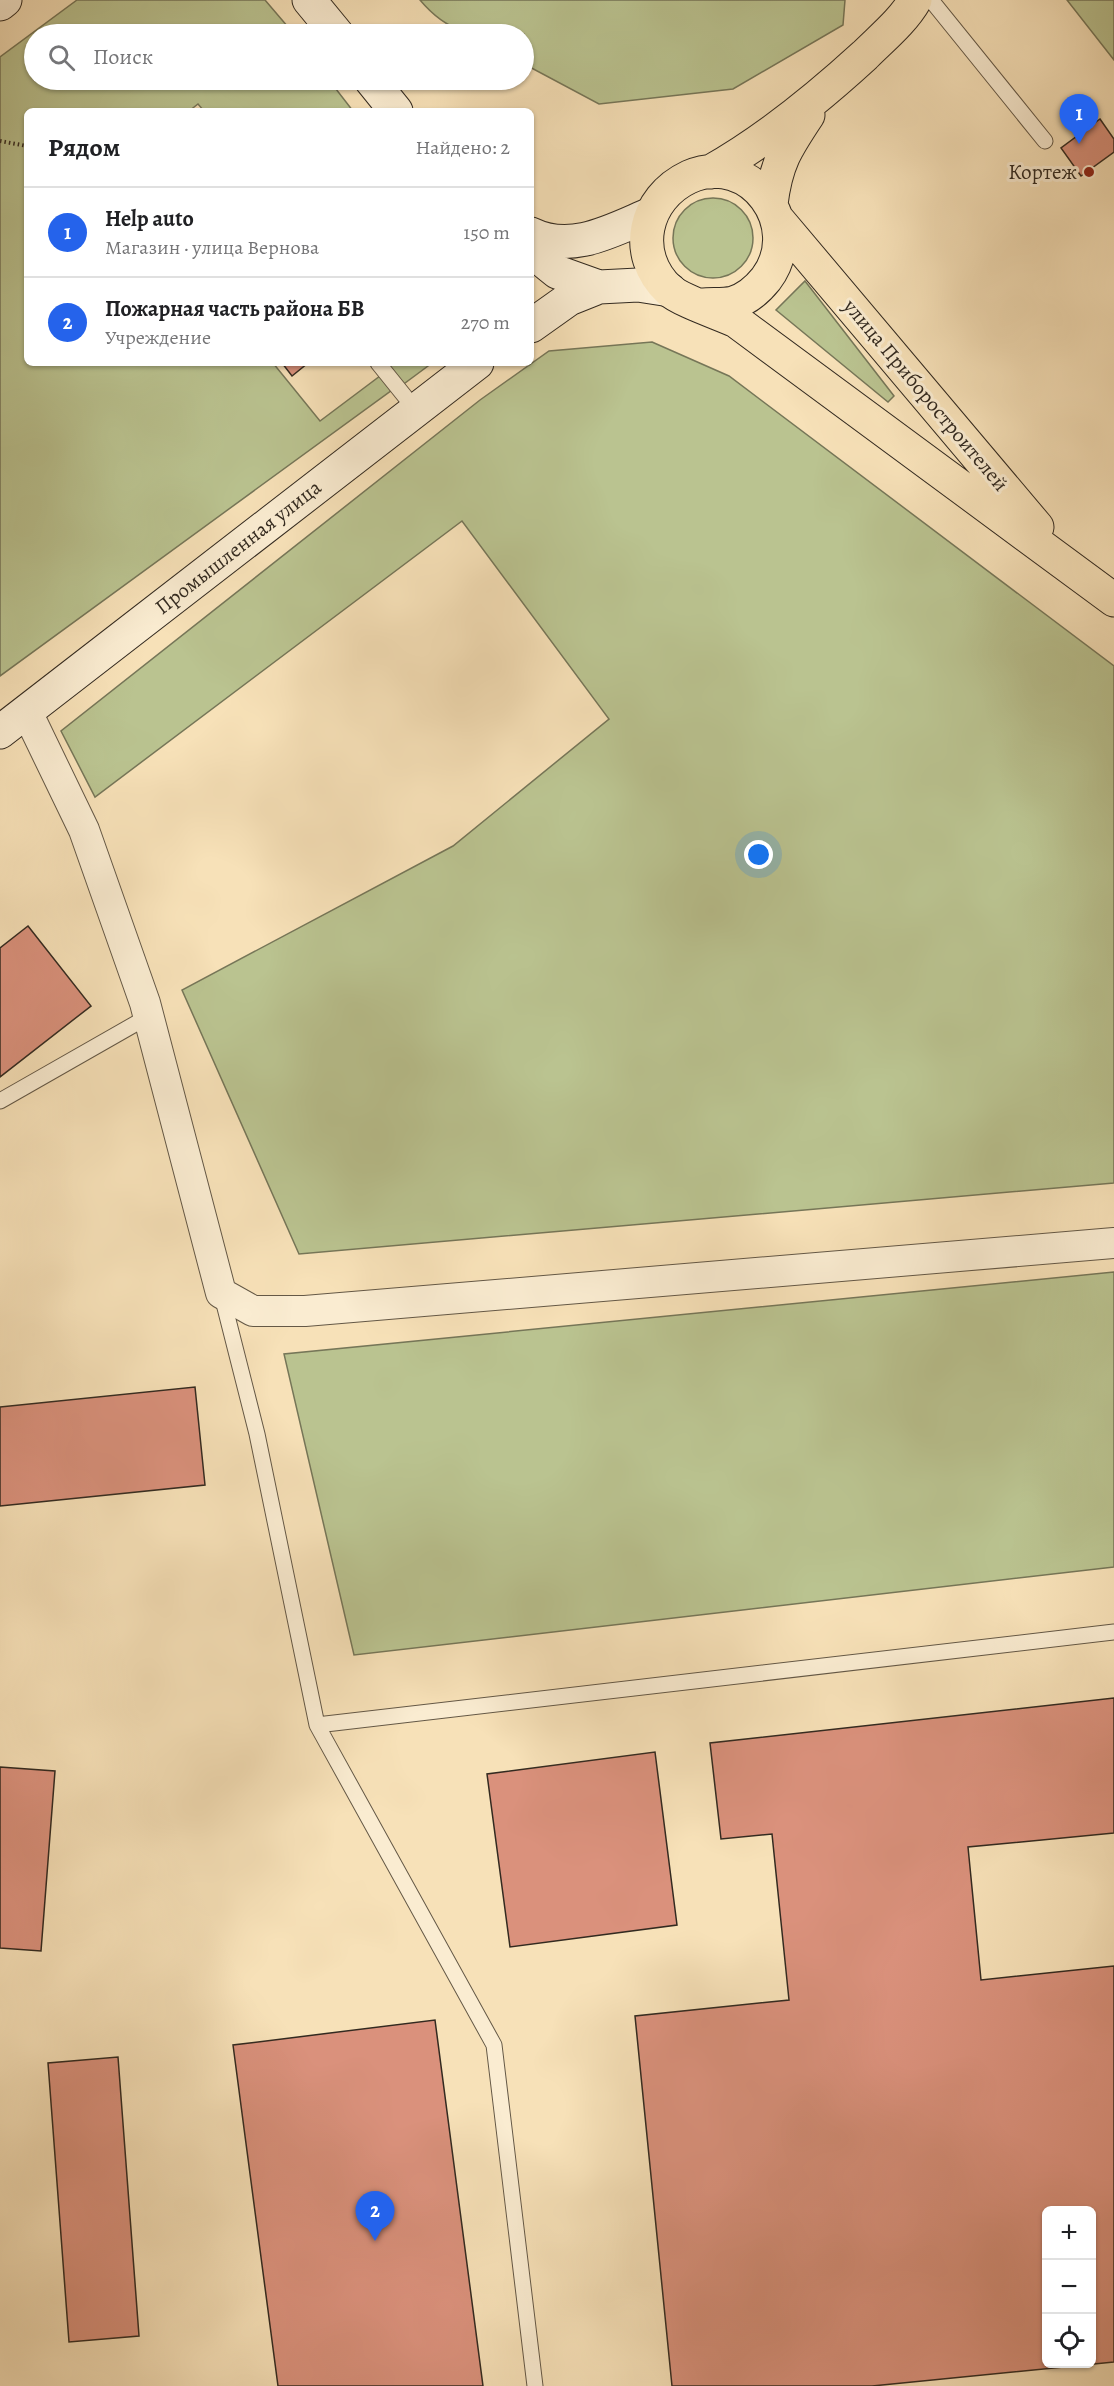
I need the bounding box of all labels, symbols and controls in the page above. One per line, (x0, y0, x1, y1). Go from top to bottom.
search box (24, 24, 534, 90)
icon: search (45, 41, 78, 74)
text: Поиск (93, 42, 153, 72)
pin: 1 (1060, 94, 1098, 144)
text: Рядом (48, 130, 120, 165)
text: Найдено: 2 (415, 134, 510, 161)
place label: Кортеж (1008, 158, 1077, 186)
marker: Кортеж (1082, 165, 1096, 179)
text: Help auto (105, 204, 194, 234)
text: 1 (64, 219, 71, 246)
text: 150 m (463, 219, 510, 246)
text: Магазин · улица Вернова (105, 234, 319, 261)
street label: улица Приборостроителей (837, 292, 1015, 497)
text: Пожарная часть района БВ (105, 294, 365, 324)
text: 2 (63, 309, 72, 336)
text: 270 m (461, 309, 510, 336)
text: Учреждение (105, 324, 211, 351)
street label: Промышленная улица (149, 473, 327, 621)
your location (744, 840, 773, 869)
pin: 2 (356, 2192, 394, 2241)
map controls (1042, 2206, 1096, 2368)
button: + (1042, 2206, 1096, 2260)
button: − (1042, 2260, 1096, 2314)
button: locate (1042, 2314, 1096, 2368)

